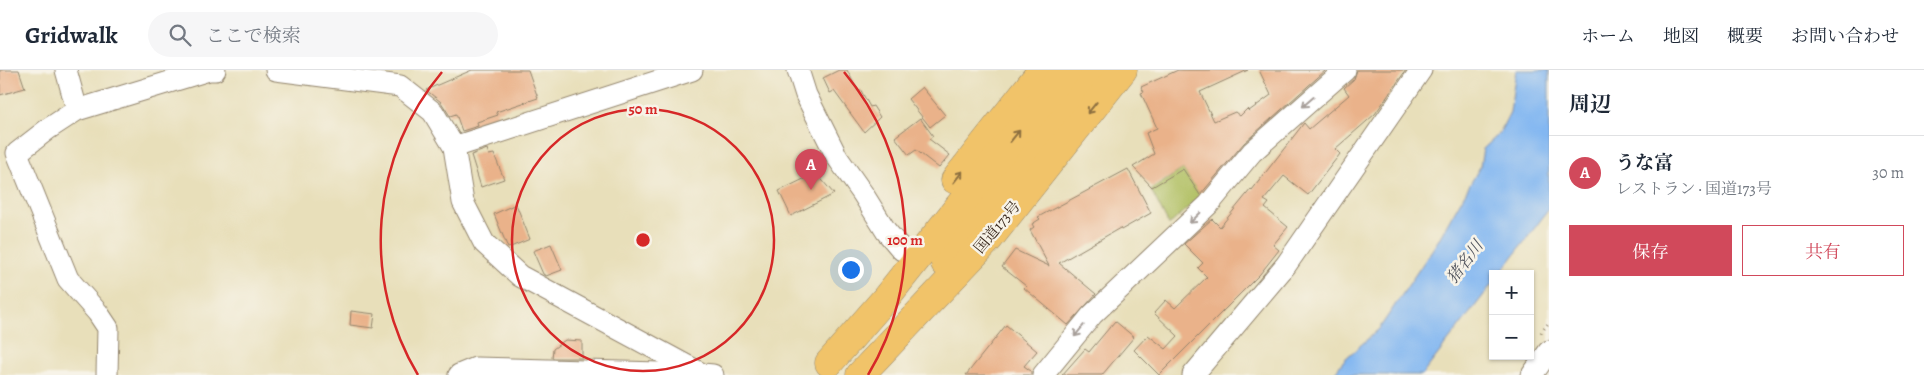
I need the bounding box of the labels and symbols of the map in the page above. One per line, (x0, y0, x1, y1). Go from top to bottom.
one-way arrow (1302, 96, 1315, 108)
text: 50 m (628, 99, 658, 119)
one-way arrow (1087, 101, 1098, 114)
one-way arrow (1009, 130, 1020, 143)
pin: A (795, 149, 827, 190)
one-way arrow (953, 171, 964, 184)
street label: 国道173号 (969, 197, 1025, 257)
one-way arrow (1188, 212, 1201, 224)
text: 100 m (887, 230, 923, 250)
centre of rings (634, 231, 652, 249)
water label: 猪名川 (1442, 235, 1489, 288)
your location (838, 257, 864, 283)
one-way arrow (1073, 325, 1084, 338)

